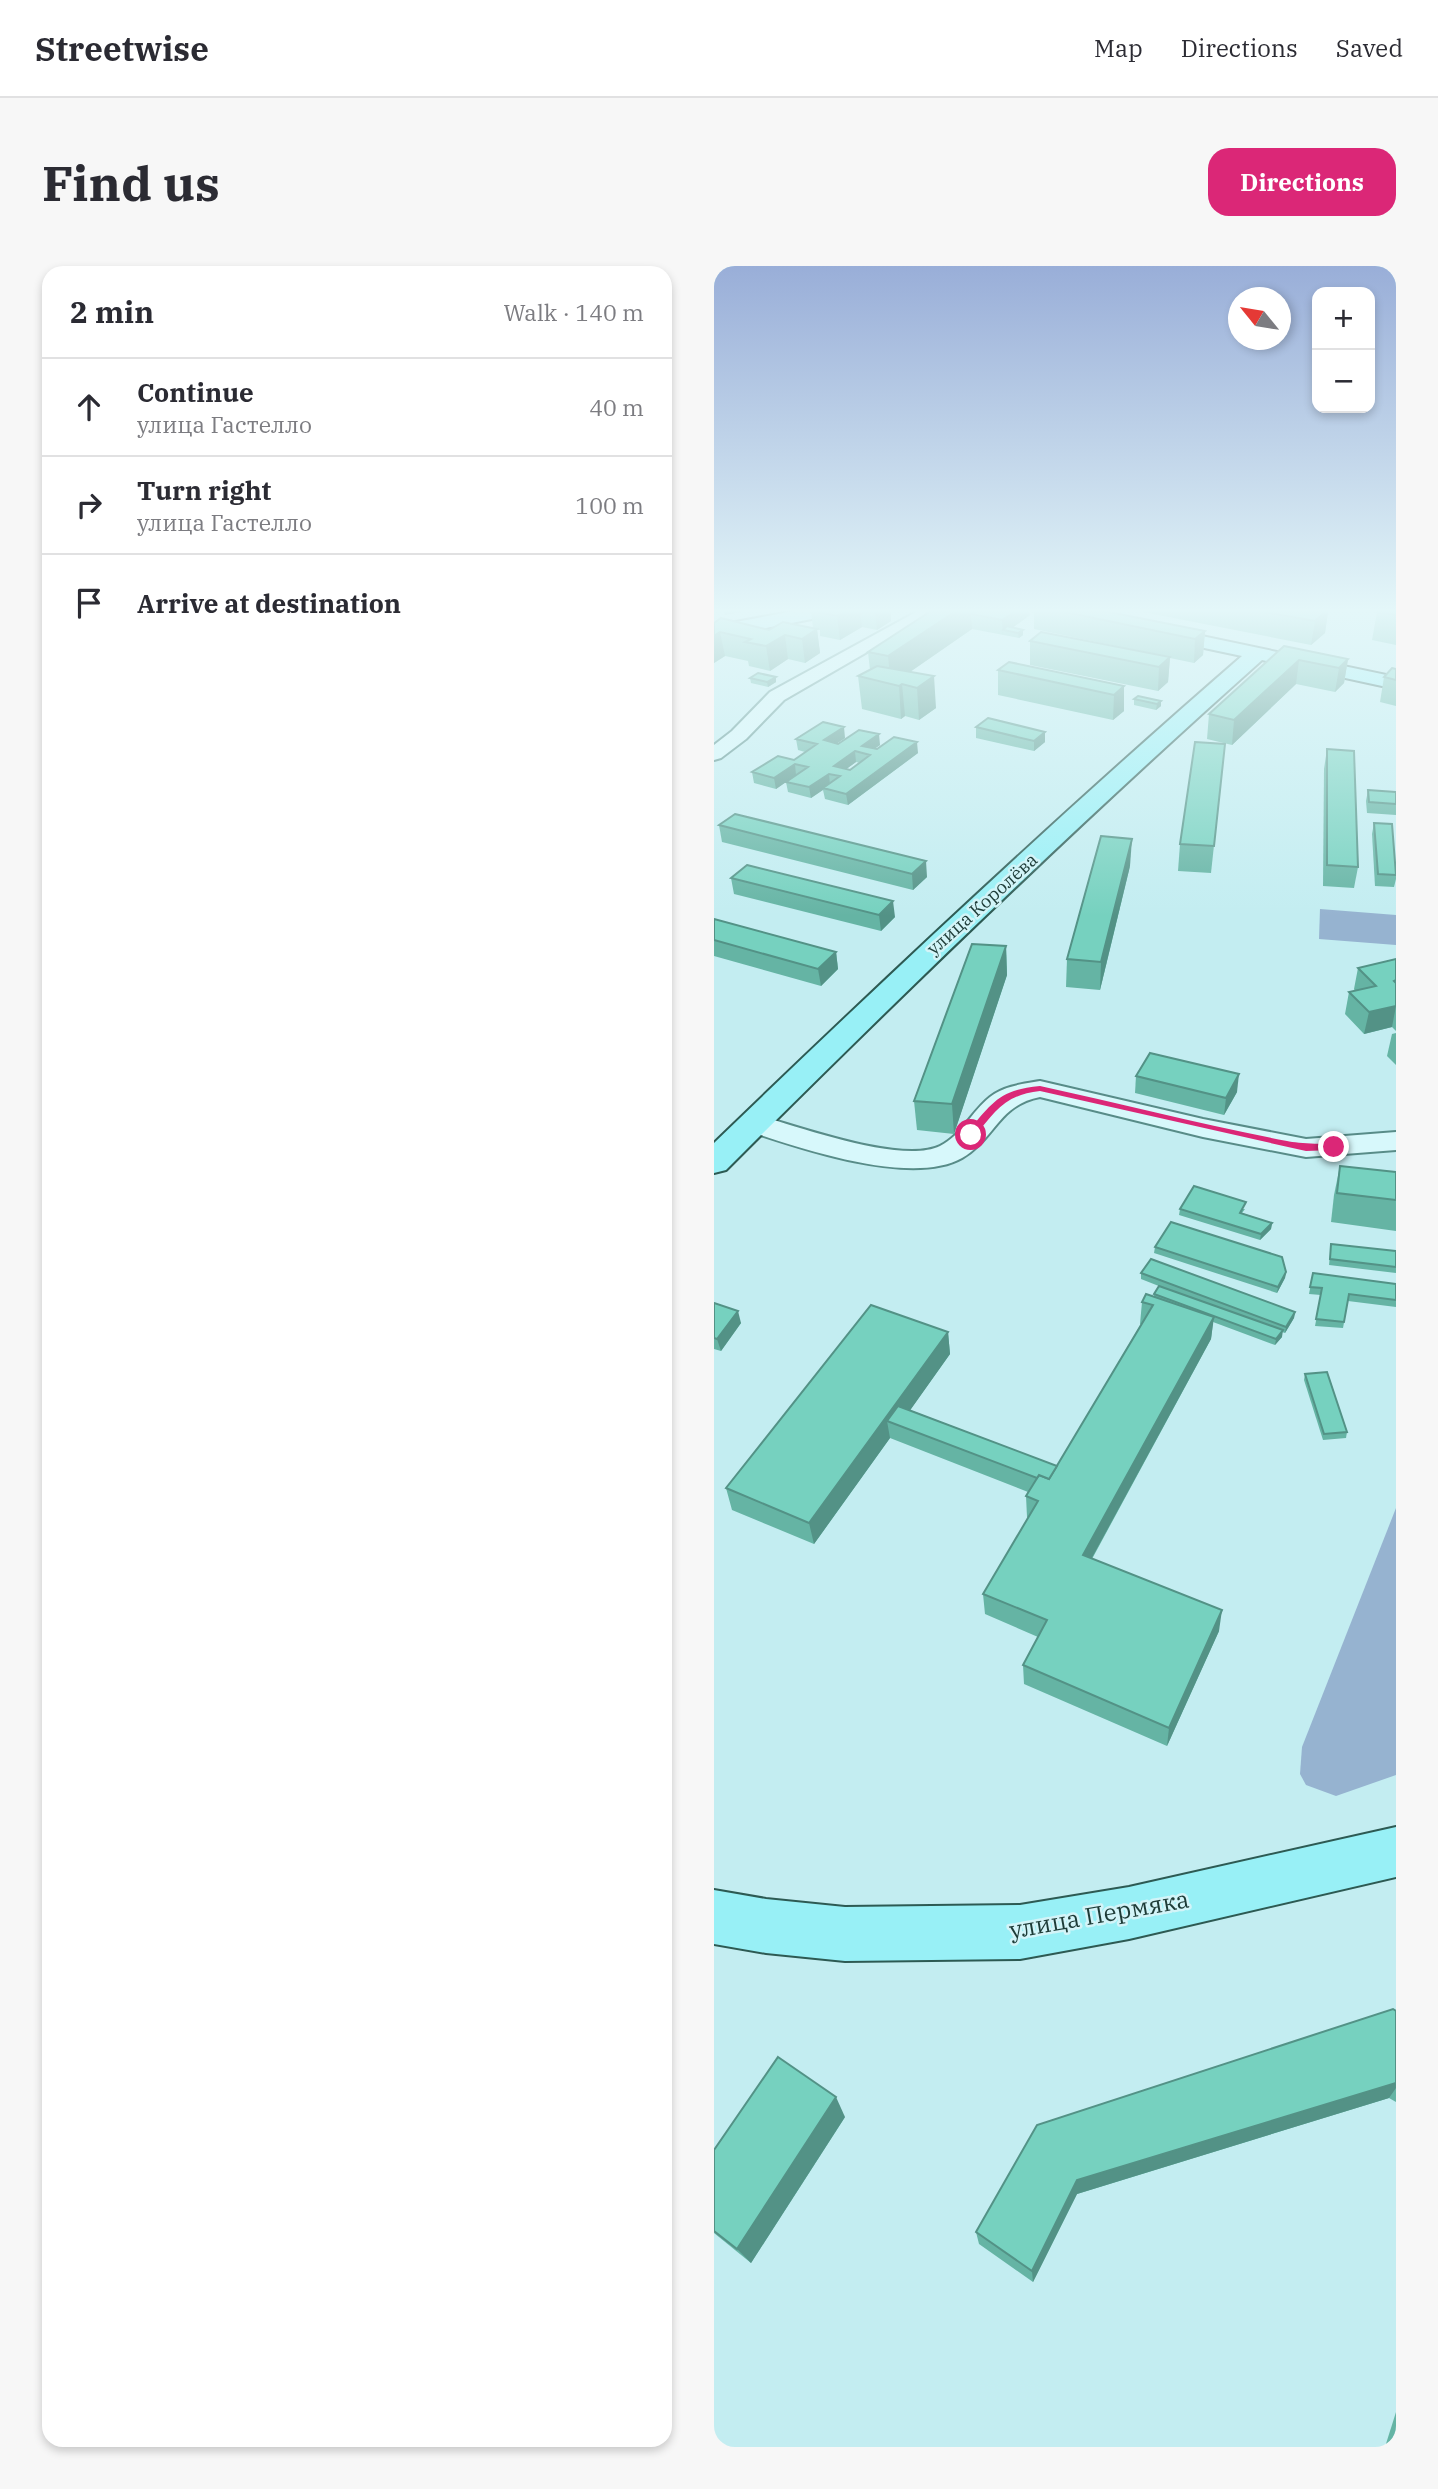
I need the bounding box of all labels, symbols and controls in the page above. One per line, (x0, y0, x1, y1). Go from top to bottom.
text: Streetwise (35, 27, 209, 70)
text: Map (1094, 32, 1143, 64)
text: Directions (1181, 32, 1298, 64)
text: Saved (1336, 32, 1403, 64)
button: Directions (1208, 148, 1396, 216)
text: Find us (42, 151, 220, 214)
north arrow (1228, 287, 1291, 350)
map controls (1312, 287, 1375, 413)
button: + (1312, 287, 1375, 350)
text: 2 min (70, 292, 154, 331)
text: Walk · 140 m (503, 297, 644, 327)
button: − (1312, 350, 1375, 413)
text: Continue (137, 375, 254, 409)
icon: ahead (70, 388, 108, 426)
text: 40 m (589, 392, 644, 422)
text: улица Гастелло (137, 409, 312, 439)
text: Turn right (137, 473, 271, 507)
icon: right (70, 486, 108, 524)
text: 100 m (575, 490, 644, 520)
text: улица Гастелло (137, 507, 312, 537)
icon: arrive (70, 584, 108, 622)
text: Arrive at destination (137, 586, 401, 620)
street label: улица Королёва (922, 848, 1042, 960)
route start (955, 1119, 986, 1150)
route end (1318, 1131, 1349, 1162)
street label: улица Пермяка (1007, 1882, 1191, 1946)

